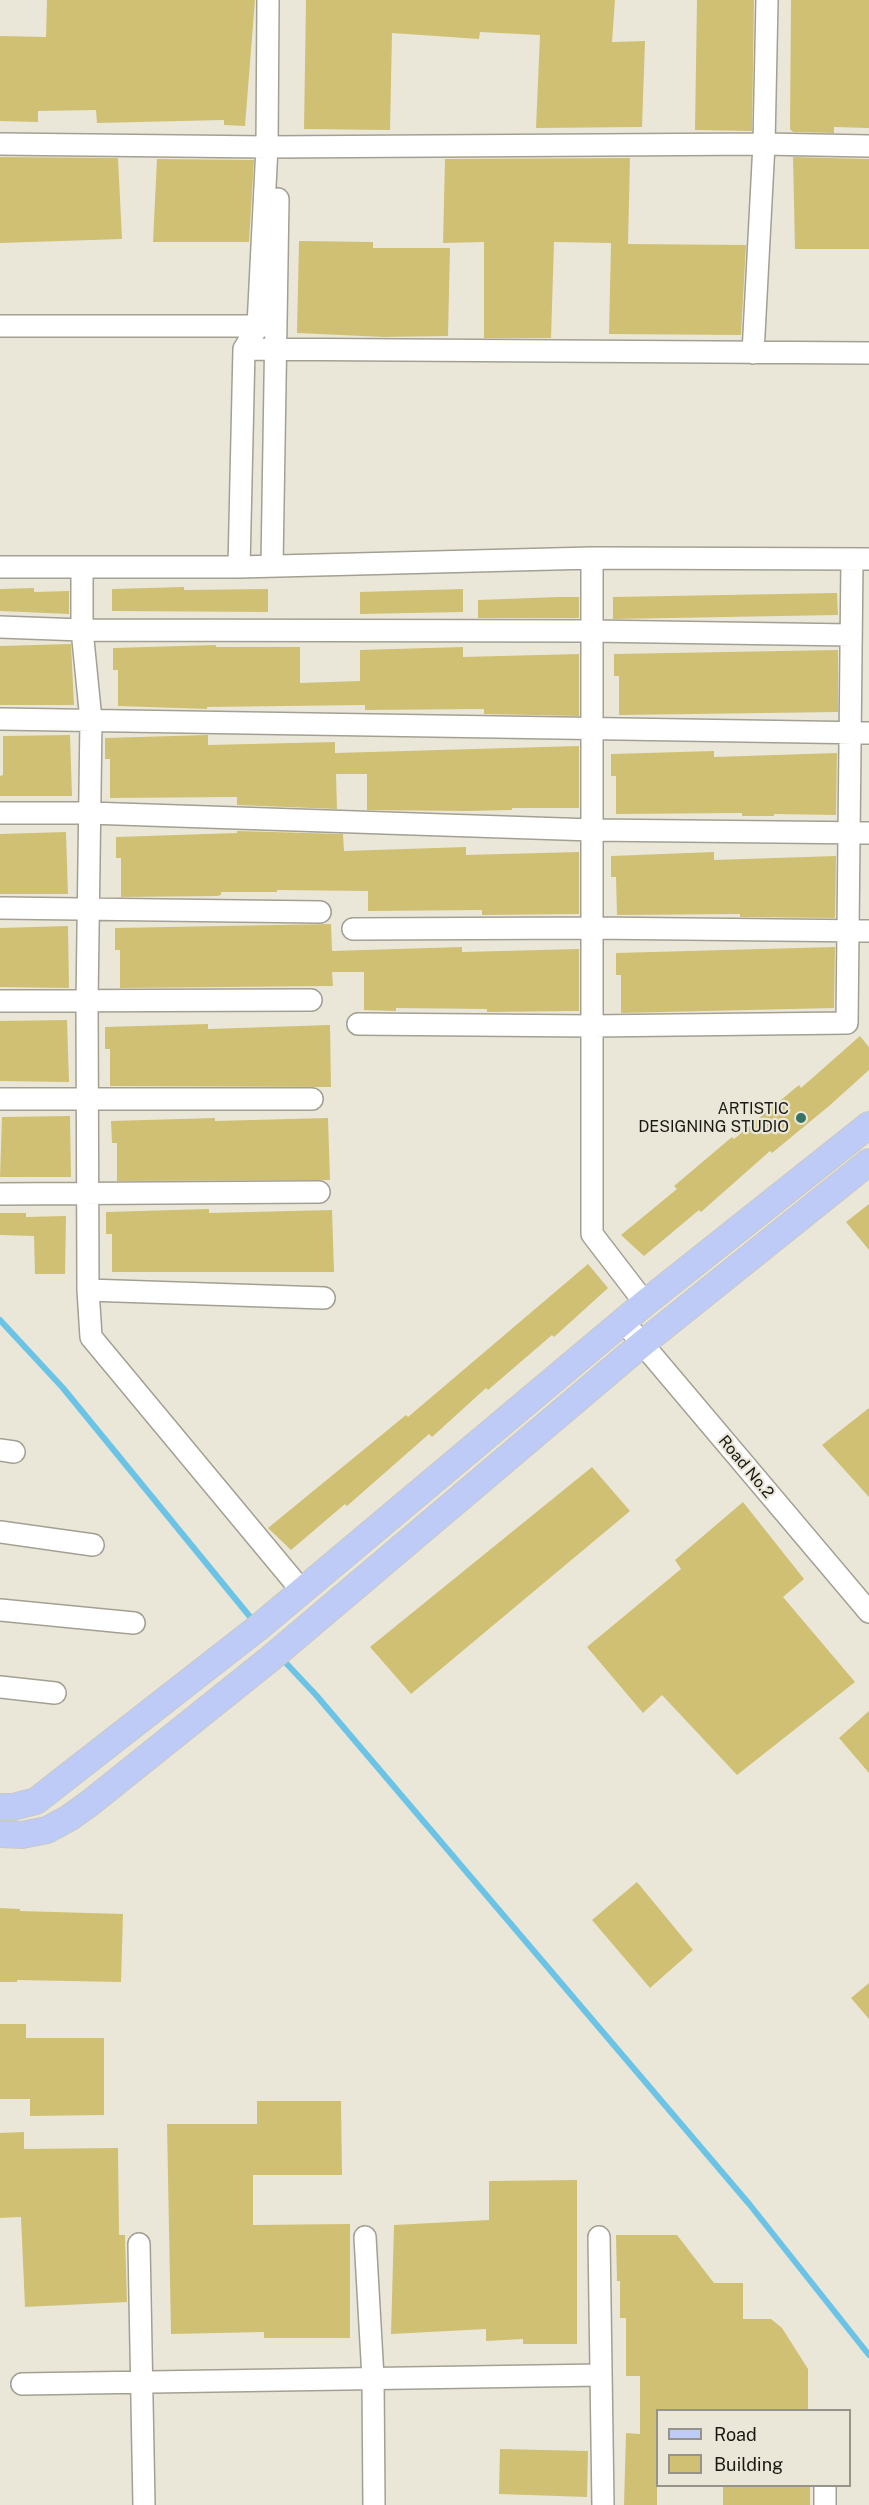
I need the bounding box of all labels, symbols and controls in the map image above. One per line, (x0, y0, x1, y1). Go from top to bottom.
place label: ARTISTIC DESIGNING STUDIO (638, 1099, 789, 1137)
marker: ARTISTIC DESIGNING STUDIO (794, 1111, 808, 1125)
street label: Road No.2 (714, 1432, 778, 1502)
legend (656, 2409, 851, 2487)
text: Road (714, 2424, 757, 2445)
text: Building (714, 2454, 783, 2475)

